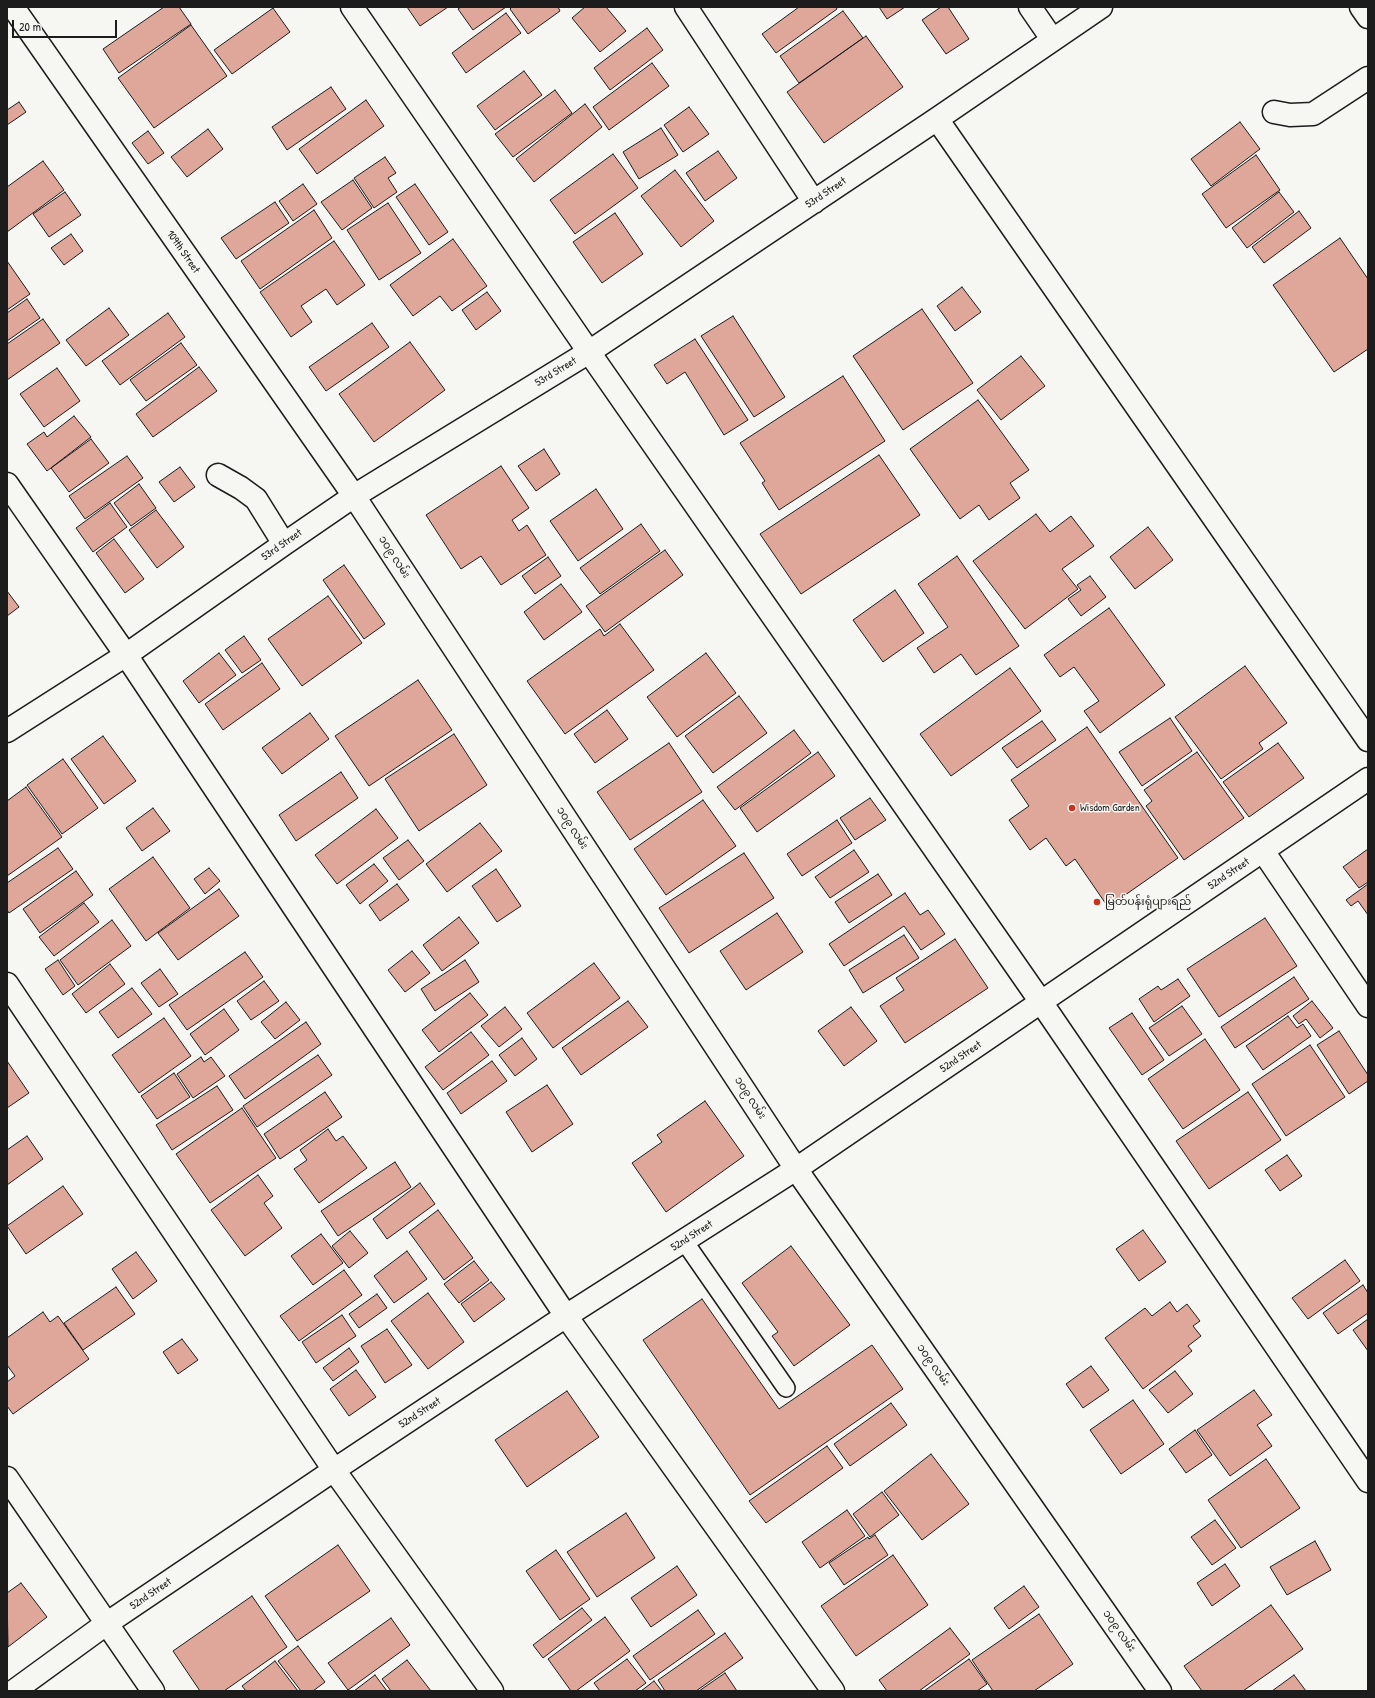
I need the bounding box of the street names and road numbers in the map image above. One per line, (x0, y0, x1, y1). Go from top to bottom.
street label: 53rd Street (803, 175, 849, 211)
street label: 109th Street (163, 228, 203, 276)
street label: 53rd Street (533, 354, 579, 390)
street label: 53rd Street (259, 526, 305, 564)
street label: ၁၀၉ လမ်း (375, 533, 413, 581)
street label: ၁၀၉ လမ်း (553, 804, 591, 852)
street label: 52nd Street (1206, 855, 1252, 893)
street label: 52nd Street (938, 1038, 984, 1076)
street label: ၁၀၉ လမ်း (731, 1074, 769, 1122)
street label: 52nd Street (669, 1218, 715, 1254)
street label: ၁၀၉ လမ်း (914, 1342, 952, 1388)
street label: 52nd Street (397, 1395, 443, 1431)
street label: 52nd Street (128, 1575, 174, 1613)
street label: ၁၀၉ လမ်း (1100, 1608, 1138, 1654)

